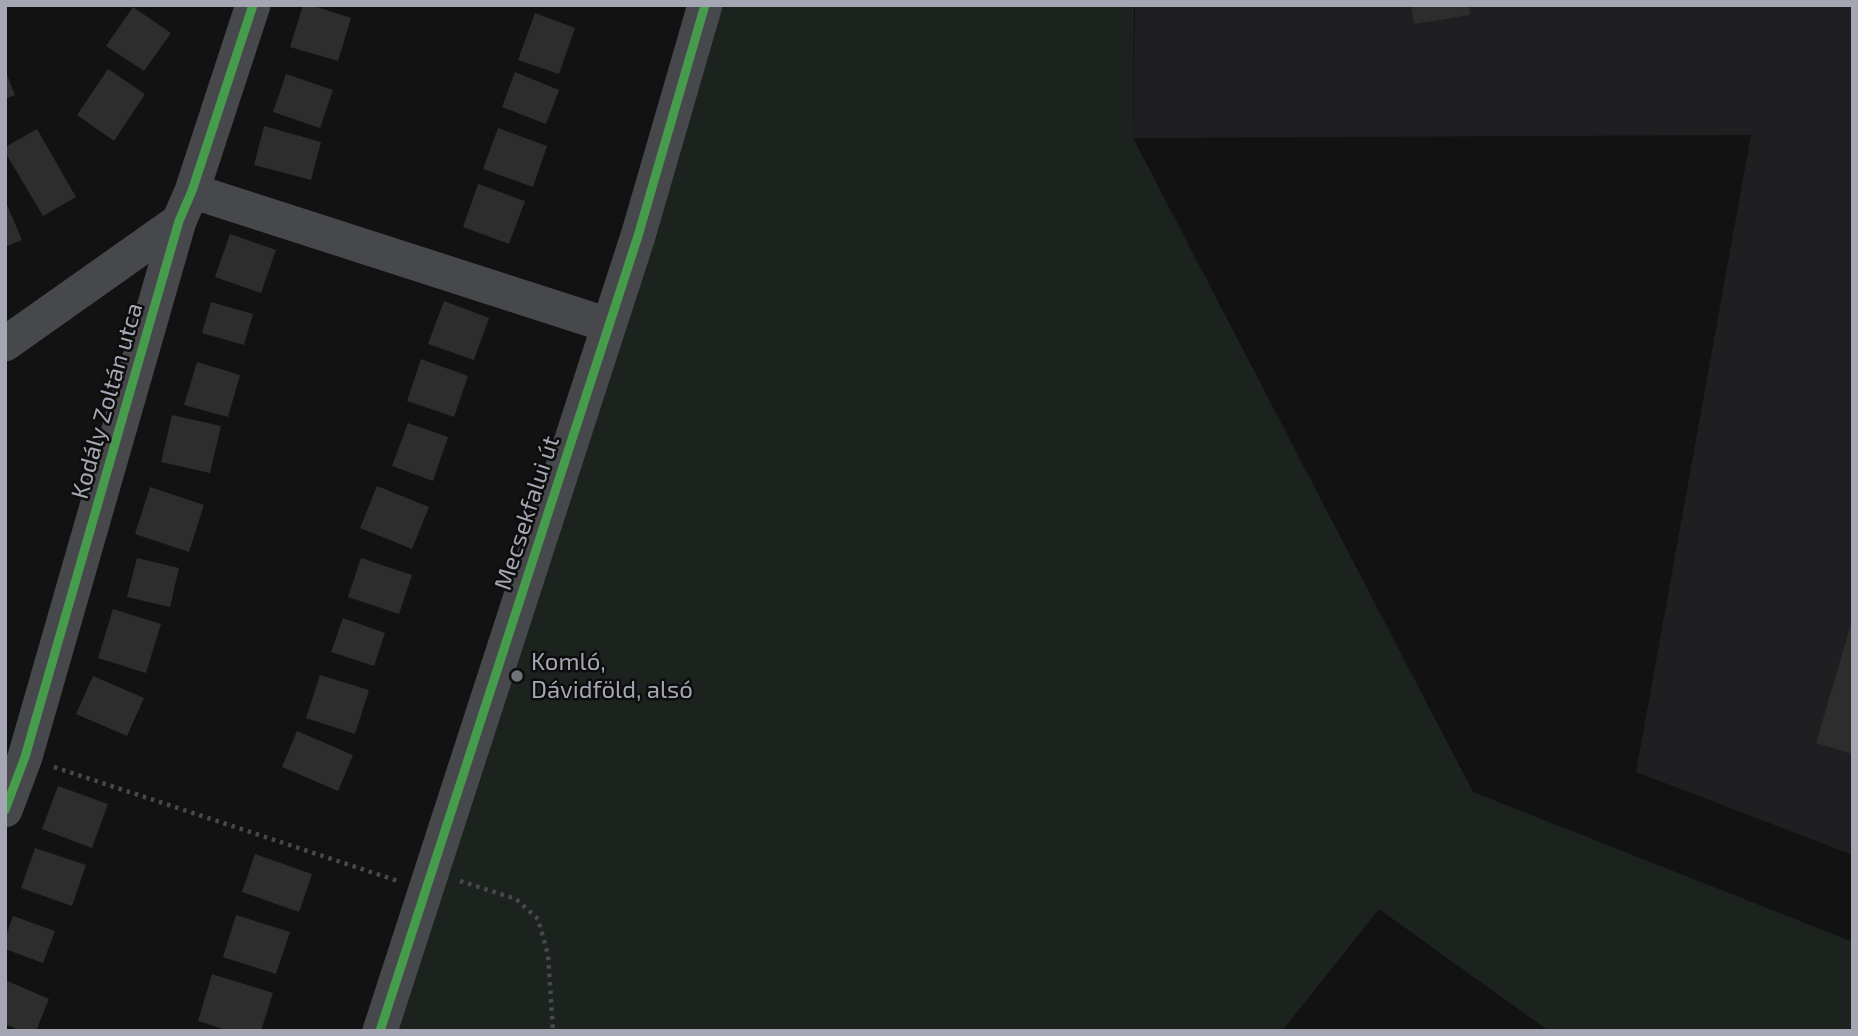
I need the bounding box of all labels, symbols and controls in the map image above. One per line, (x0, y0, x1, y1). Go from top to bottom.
street label: Kodály Zoltán utca (65, 300, 149, 502)
street label: Mecsekfalui út (489, 432, 565, 594)
place label: Komló, Dávidföld, alsó (531, 648, 693, 704)
marker: Komló, Dávidföld, alsó (509, 668, 525, 684)

